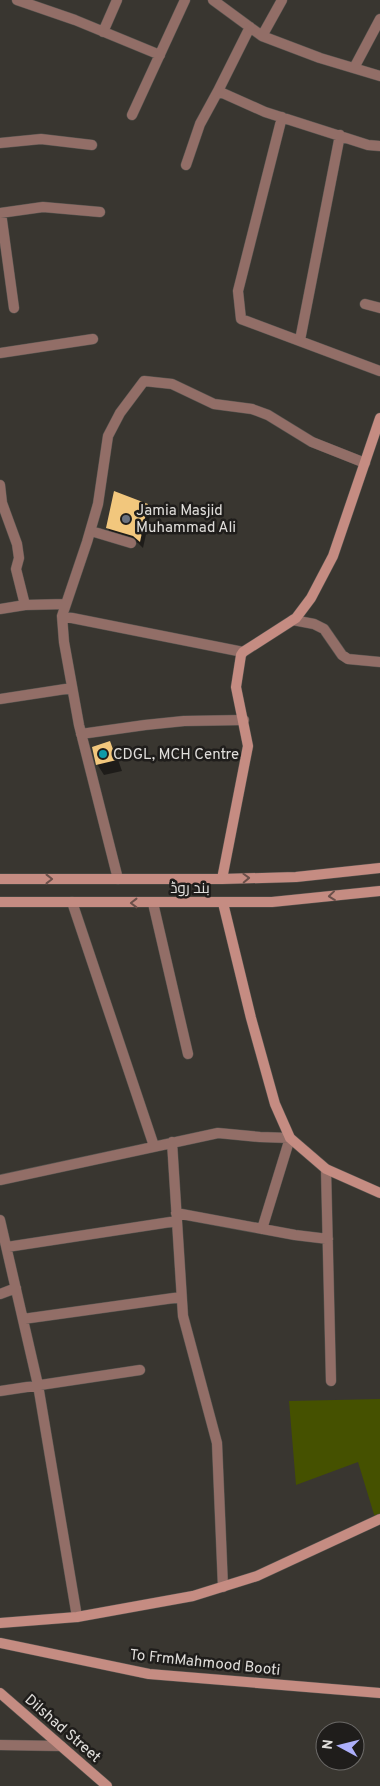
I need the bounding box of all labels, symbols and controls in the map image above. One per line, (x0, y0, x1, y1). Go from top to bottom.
place label: Jamia Masjid Muhammad Ali (136, 502, 236, 538)
marker: Jamia Masjid Muhammad Ali (120, 513, 132, 525)
place label: CDGL, MCH Centre (113, 746, 239, 765)
marker: CDGL, MCH Centre (97, 748, 109, 760)
one-way arrow (242, 872, 250, 883)
one-way arrow (45, 874, 53, 884)
street label: بند روڈ (170, 880, 210, 899)
one-way arrow (327, 890, 335, 901)
one-way arrow (130, 898, 138, 908)
street label: To FrmMahmood Booti (129, 1646, 281, 1681)
street label: Dilshad Street (20, 1691, 104, 1767)
north arrow (315, 1721, 365, 1771)
text: N (320, 1739, 338, 1751)

